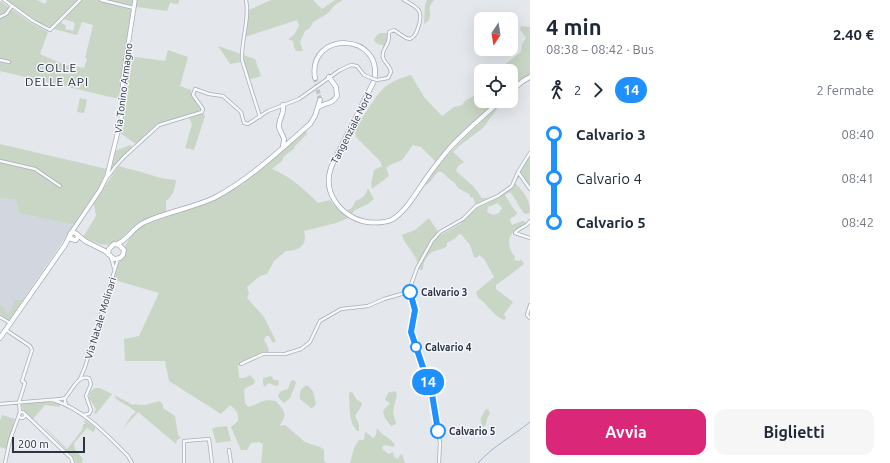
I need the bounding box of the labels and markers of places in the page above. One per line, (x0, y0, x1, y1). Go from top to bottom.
marker: Calvario 3 (402, 284, 418, 300)
place label: Calvario 3 (421, 287, 467, 298)
marker: Calvario 4 (410, 341, 422, 353)
place label: Calvario 4 (425, 342, 472, 353)
marker: Calvario 5 (430, 423, 446, 439)
place label: Calvario 5 (449, 426, 496, 437)

